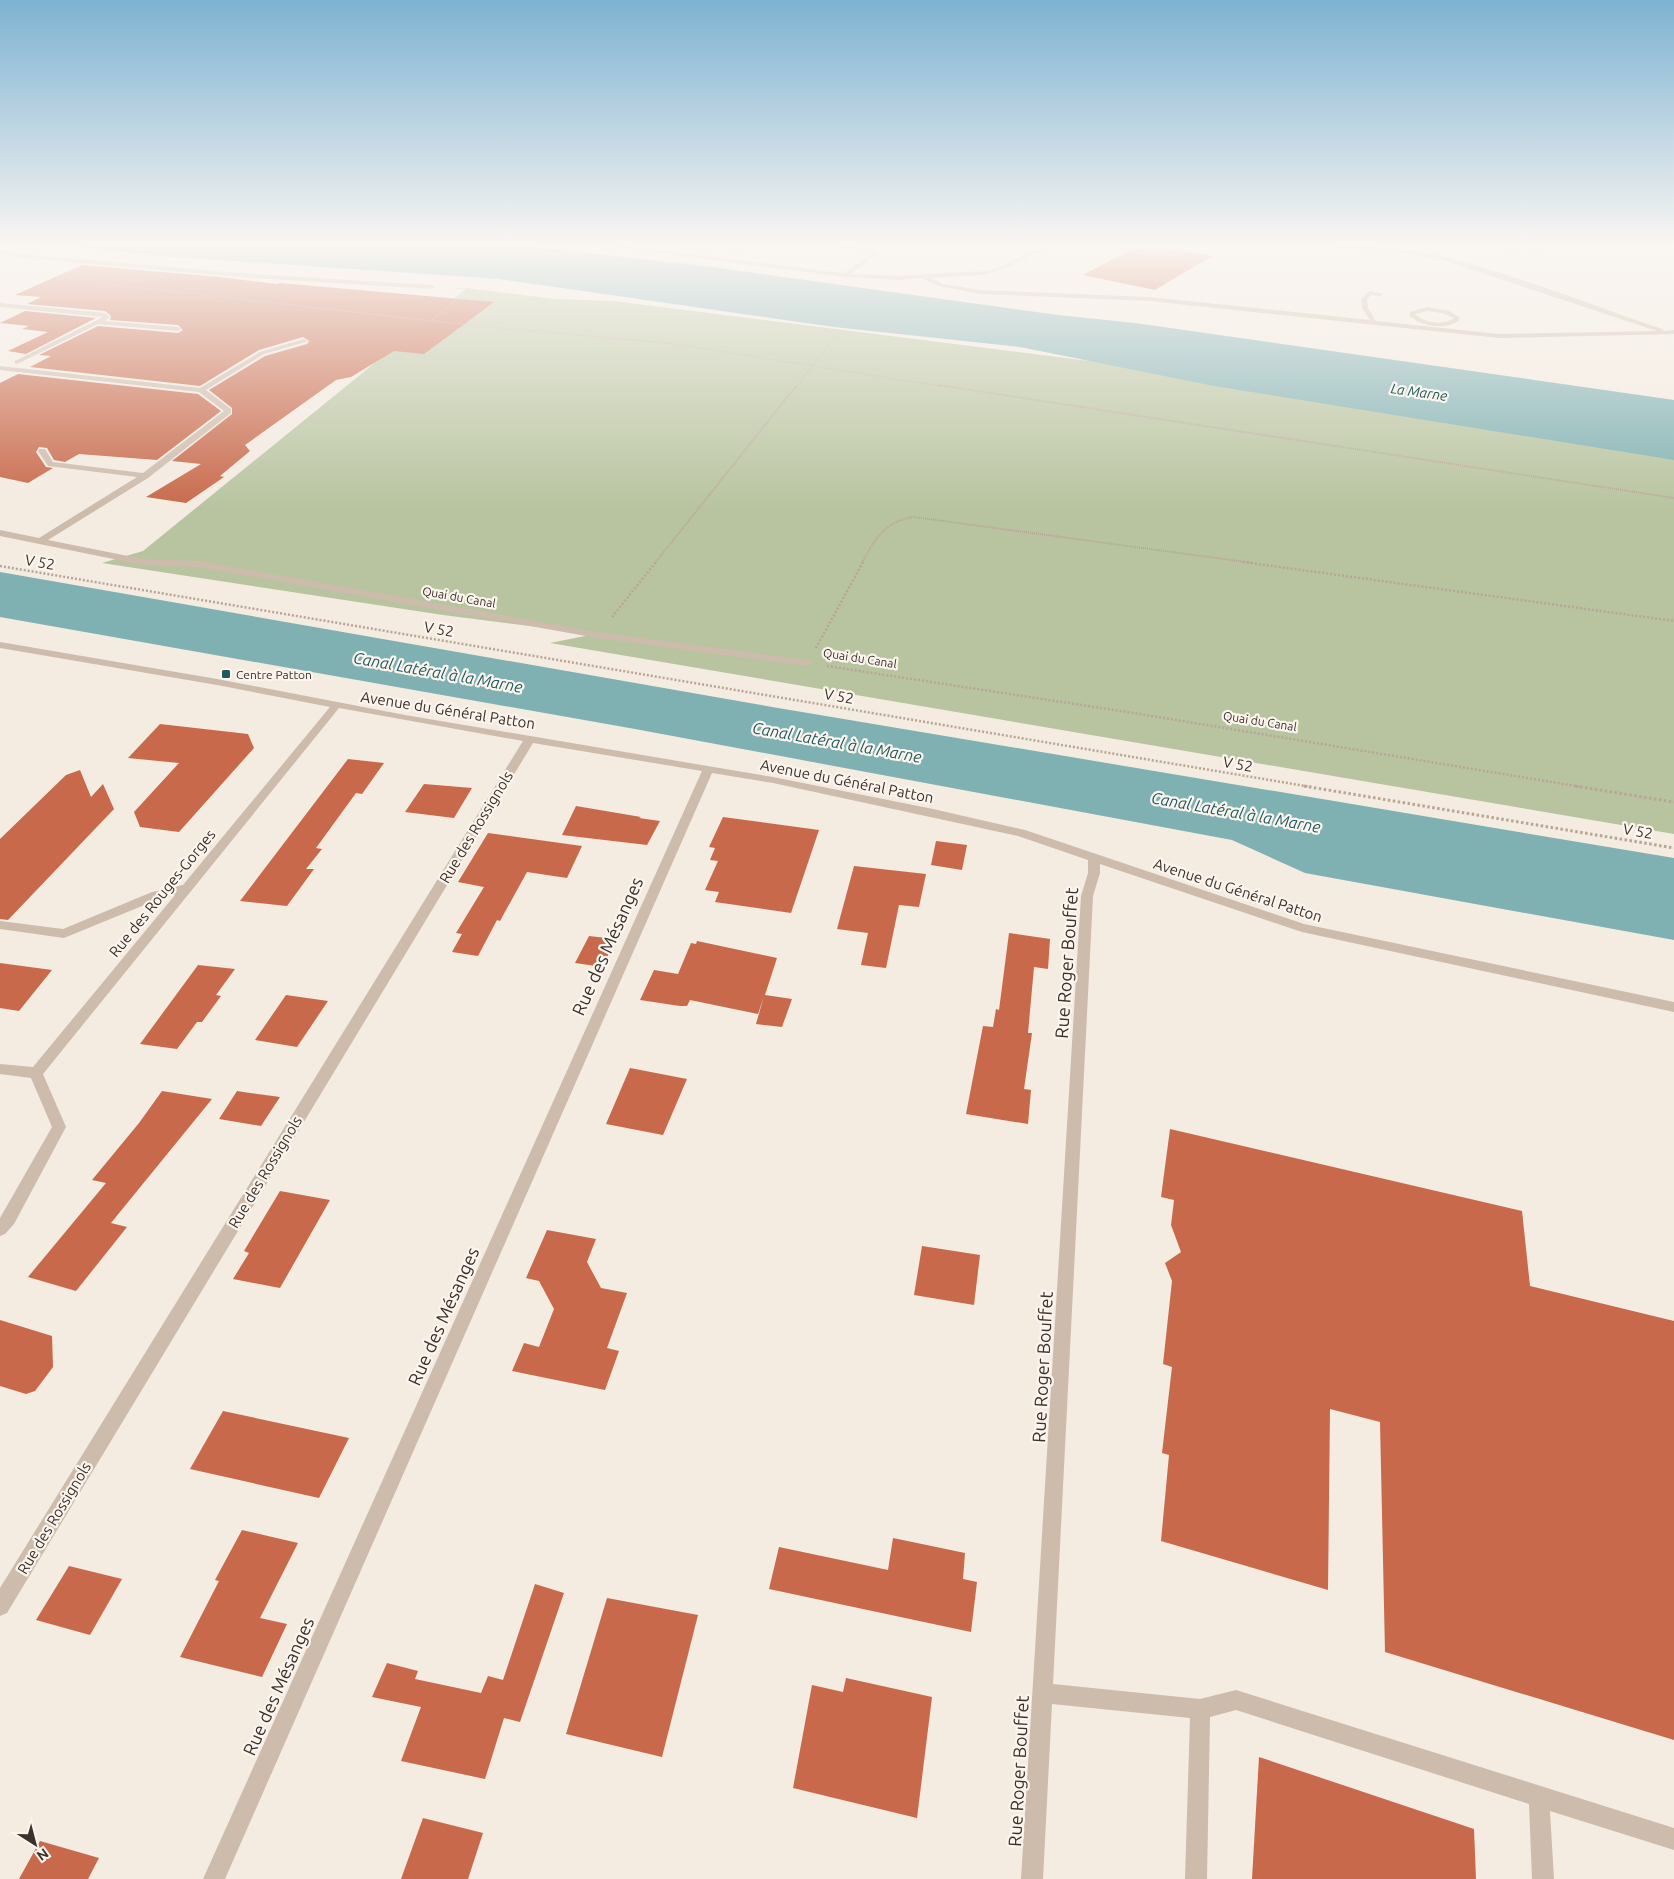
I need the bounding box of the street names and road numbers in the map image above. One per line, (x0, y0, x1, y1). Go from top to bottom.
street label: V 52 (24, 551, 56, 573)
street label: Quai du Canal (421, 584, 497, 610)
street label: V 52 (423, 618, 455, 640)
street label: Quai du Canal (822, 646, 898, 670)
street label: V 52 (823, 685, 855, 707)
street label: Avenue du Général Patton (360, 688, 536, 732)
street label: Quai du Canal (1222, 709, 1298, 733)
street label: V 52 (1222, 753, 1254, 775)
street label: Avenue du Général Patton (759, 756, 935, 806)
street label: Rue des Rossignols (436, 768, 516, 886)
street label: V 52 (1622, 820, 1654, 842)
street label: Rue des Rouges-Gorges (105, 826, 219, 960)
street label: Avenue du Général Patton (1152, 855, 1324, 925)
street label: Rue des Mésanges (568, 874, 647, 1018)
street label: Rue Roger Bouffet (1051, 887, 1081, 1039)
street label: Rue des Rossignols (225, 1113, 305, 1231)
street label: Rue des Mésanges (404, 1244, 483, 1388)
street label: Rue Roger Bouffet (1028, 1291, 1056, 1443)
street label: Rue des Rossignols (14, 1459, 94, 1577)
street label: Rue des Mésanges (239, 1614, 318, 1758)
street label: Rue Roger Bouffet (1004, 1695, 1032, 1847)

